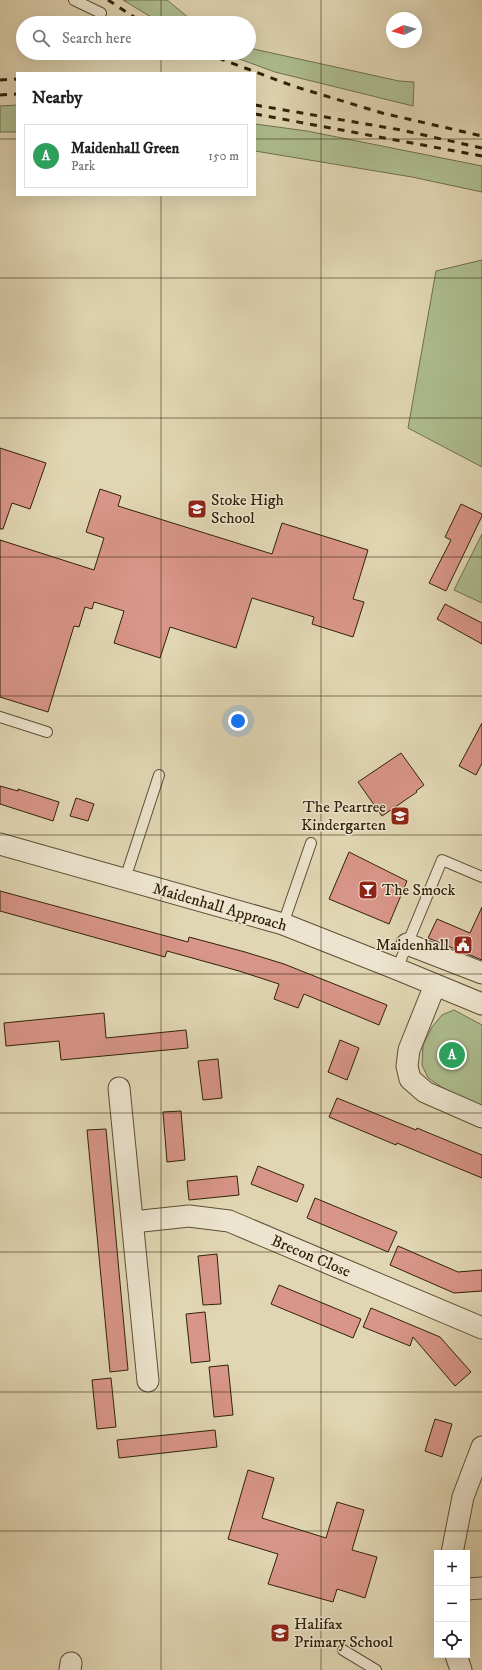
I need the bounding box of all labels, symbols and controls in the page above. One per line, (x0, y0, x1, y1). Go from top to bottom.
north arrow (386, 12, 422, 48)
search box (16, 16, 256, 60)
icon: search (30, 27, 52, 49)
text: Search here (62, 29, 131, 48)
text: Nearby (32, 87, 82, 109)
text: Maidenhall Green (71, 139, 179, 158)
text: A (42, 148, 50, 164)
text: 150 m (208, 148, 239, 164)
text: Park (71, 158, 95, 174)
place label: Stoke High School (211, 490, 284, 528)
school or university icon: Stoke High School (186, 498, 208, 520)
your location (228, 711, 248, 731)
place label: The Peartree Kindergarten (301, 797, 387, 835)
school or university icon: The Peartree Kindergarten (389, 805, 411, 827)
street label: Maidenhall Approach (151, 878, 290, 936)
bar icon: The Smock (357, 879, 379, 901)
place label: The Smock (382, 880, 456, 900)
public building icon: Maidenhall (452, 934, 474, 956)
place label: Maidenhall (376, 935, 449, 955)
pin: A (439, 1040, 465, 1070)
street label: Brecon Close (268, 1230, 354, 1282)
map controls (434, 1550, 470, 1658)
button: + (434, 1550, 470, 1586)
button: − (434, 1586, 470, 1622)
place label: Halifax Primary School (294, 1614, 393, 1652)
school or university icon: Halifax Primary School (269, 1622, 291, 1644)
button: locate (434, 1622, 470, 1658)

